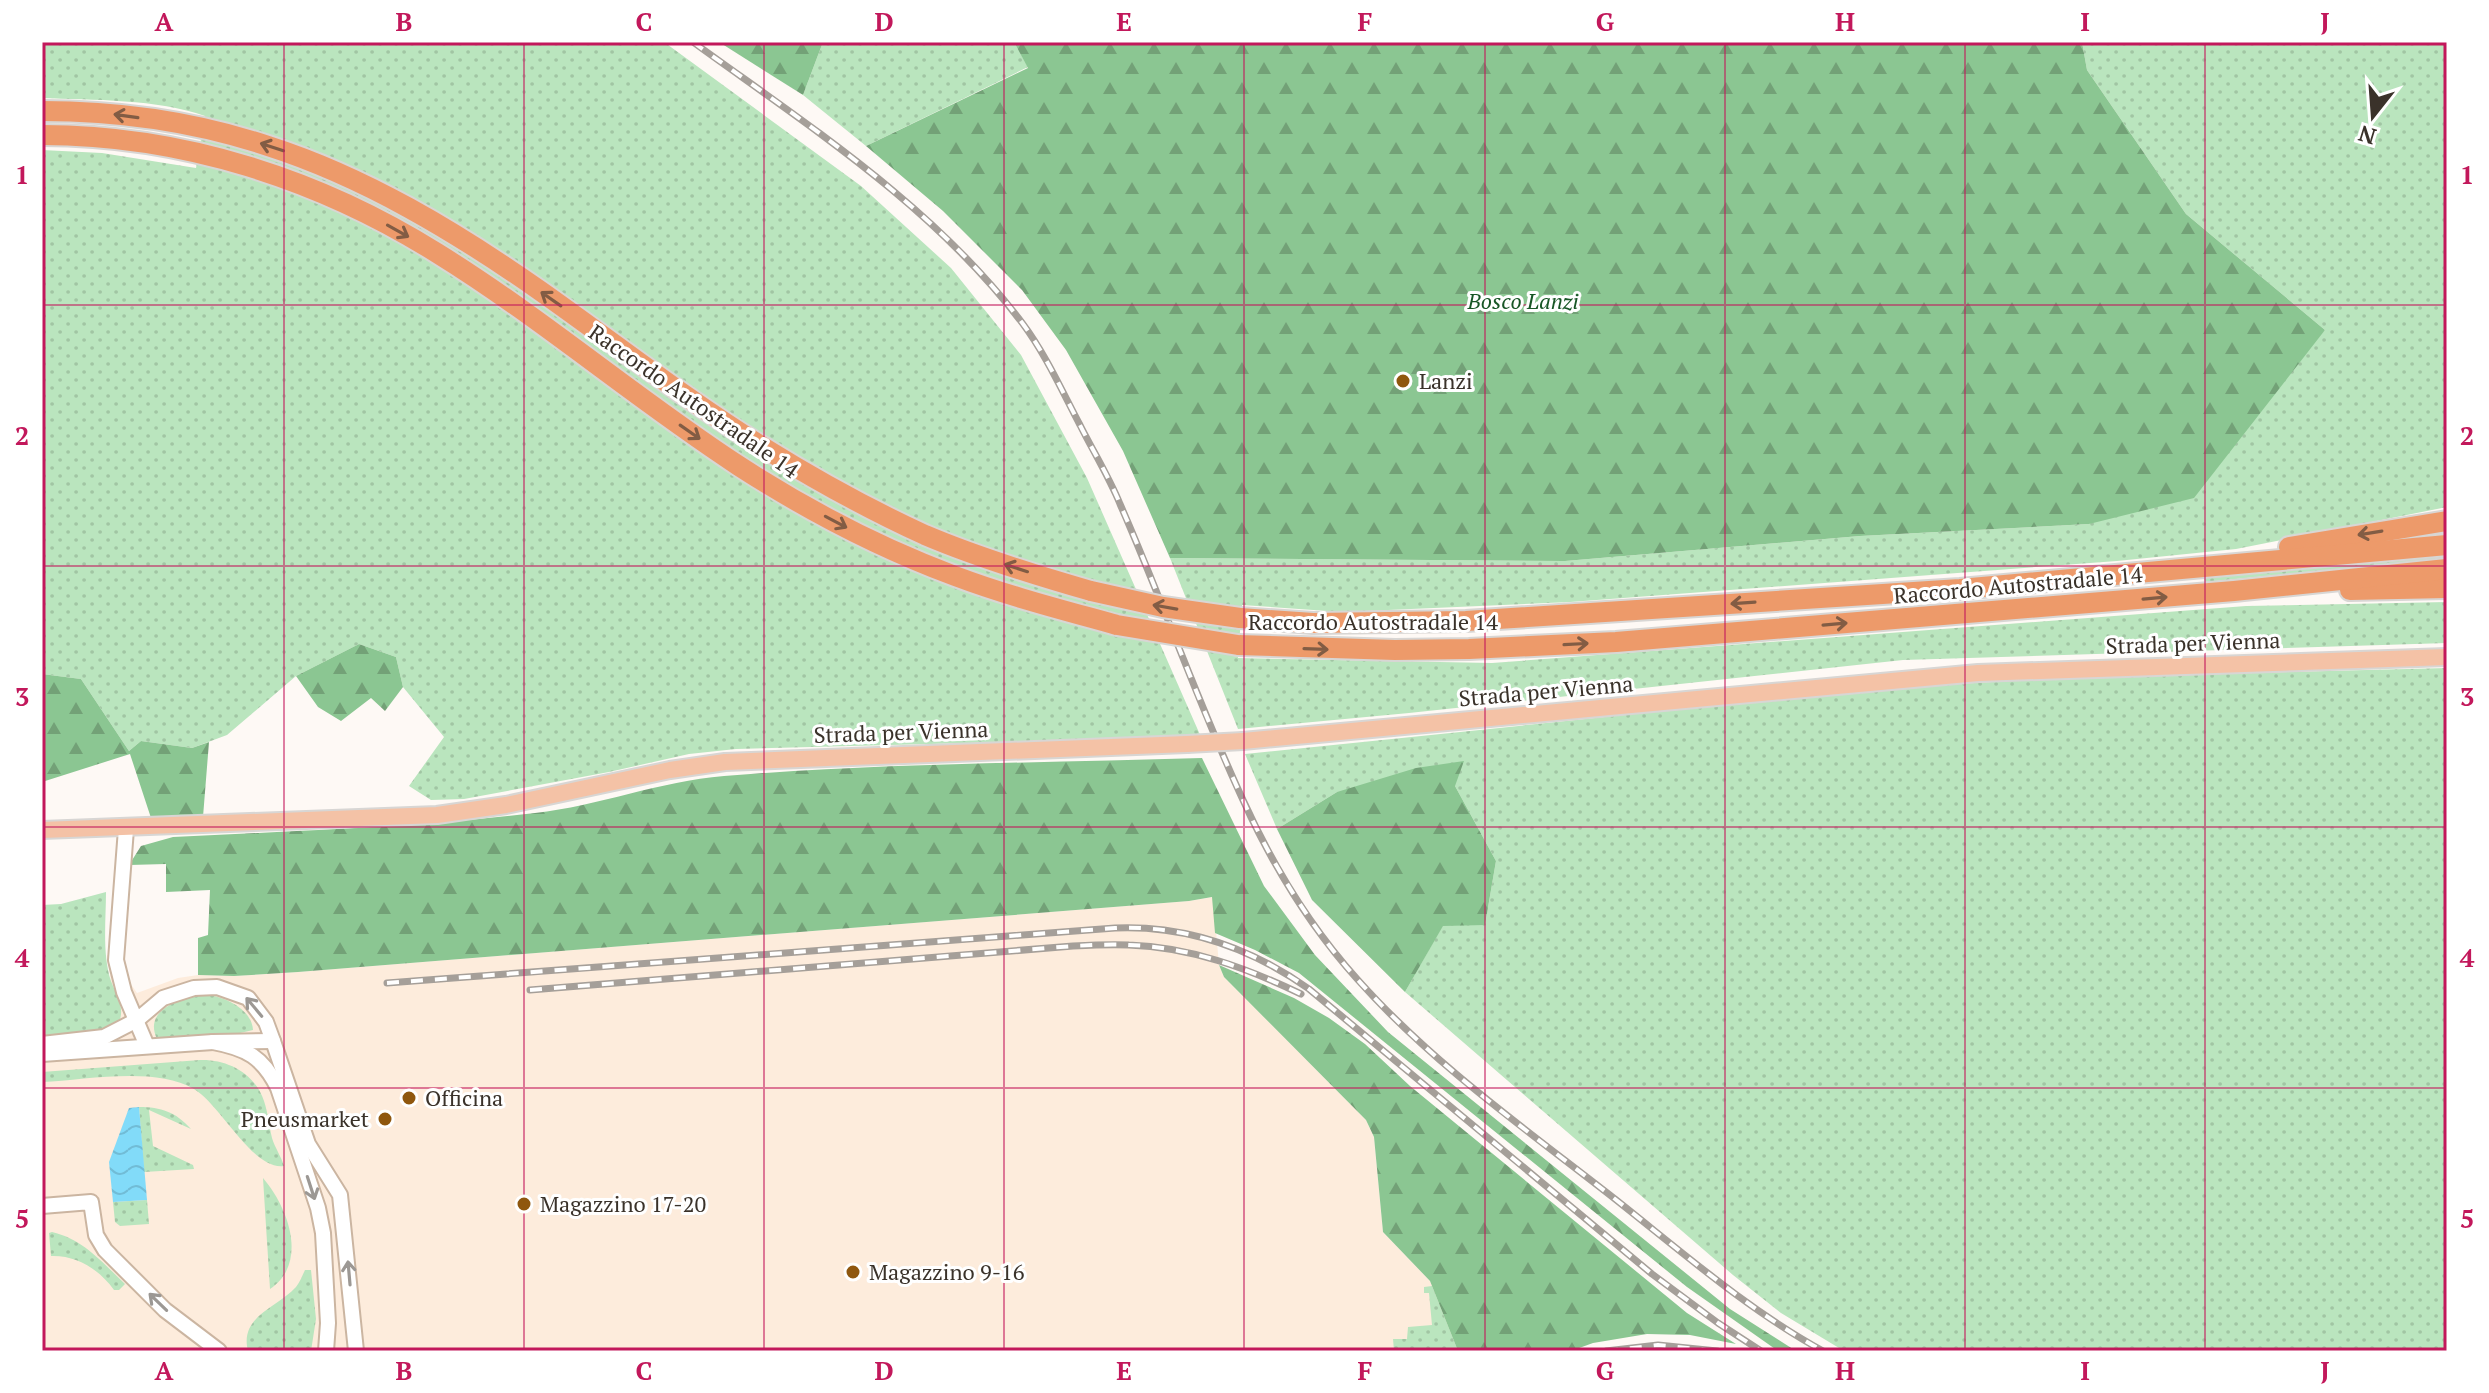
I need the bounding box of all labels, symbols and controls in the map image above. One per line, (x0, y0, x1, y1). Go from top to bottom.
text: A (155, 4, 174, 38)
text: B (396, 4, 412, 38)
text: C (636, 4, 652, 38)
text: D (874, 4, 894, 38)
text: E (1116, 4, 1132, 38)
text: F (1358, 4, 1373, 38)
text: G (1596, 4, 1615, 38)
text: H (1835, 4, 1855, 38)
text: I (2080, 4, 2090, 38)
text: J (2320, 4, 2330, 38)
north arrow (2333, 76, 2413, 156)
one-way arrow (113, 109, 140, 124)
text: N (2354, 119, 2379, 152)
one-way arrow (260, 139, 285, 154)
text: 1 (15, 157, 29, 191)
text: 1 (2460, 157, 2474, 191)
one-way arrow (385, 223, 409, 239)
park label: Bosco Lanzi (1466, 286, 1579, 315)
one-way arrow (541, 291, 563, 307)
street label: Raccordo Autostradale 14 (584, 317, 805, 484)
place label: Lanzi (1419, 366, 1473, 395)
marker: Lanzi (1394, 372, 1412, 390)
text: 2 (15, 418, 29, 452)
text: 2 (2460, 418, 2474, 452)
one-way arrow (679, 424, 701, 441)
one-way arrow (823, 514, 847, 530)
one-way arrow (2358, 527, 2383, 542)
street label: Raccordo Autostradale 14 (1892, 559, 2144, 610)
one-way arrow (1004, 560, 1029, 575)
one-way arrow (2141, 590, 2168, 605)
one-way arrow (1730, 596, 1757, 611)
one-way arrow (1153, 598, 1178, 613)
street label: Raccordo Autostradale 14 (1248, 607, 1498, 636)
one-way arrow (1821, 616, 1848, 631)
street label: Strada per Vienna (2105, 625, 2281, 660)
one-way arrow (1562, 636, 1589, 651)
one-way arrow (1302, 642, 1329, 657)
street label: Strada per Vienna (1458, 668, 1634, 713)
text: 3 (15, 679, 29, 713)
text: 3 (2460, 679, 2474, 713)
street label: Strada per Vienna (813, 714, 989, 749)
text: 4 (15, 940, 30, 974)
text: 4 (2460, 940, 2475, 974)
one-way arrow (245, 997, 263, 1017)
place label: Officina (425, 1083, 503, 1112)
marker: Officina (400, 1089, 418, 1107)
place label: Pneusmarket (241, 1104, 369, 1133)
marker: Pneusmarket (376, 1110, 394, 1128)
one-way arrow (305, 1175, 320, 1200)
place label: Magazzino 17-20 (540, 1189, 706, 1218)
marker: Magazzino 17-20 (515, 1195, 533, 1213)
text: 5 (15, 1201, 29, 1235)
text: 5 (2460, 1201, 2474, 1235)
place label: Magazzino 9-16 (869, 1257, 1025, 1286)
one-way arrow (341, 1260, 356, 1287)
marker: Magazzino 9-16 (844, 1263, 862, 1281)
one-way arrow (149, 1293, 168, 1312)
text: A (155, 1353, 174, 1387)
text: B (396, 1353, 412, 1387)
text: C (636, 1353, 652, 1387)
text: D (874, 1353, 894, 1387)
text: E (1116, 1353, 1132, 1387)
text: F (1358, 1353, 1373, 1387)
text: G (1596, 1353, 1615, 1387)
text: H (1835, 1353, 1855, 1387)
text: I (2080, 1353, 2090, 1387)
text: J (2320, 1353, 2330, 1387)

